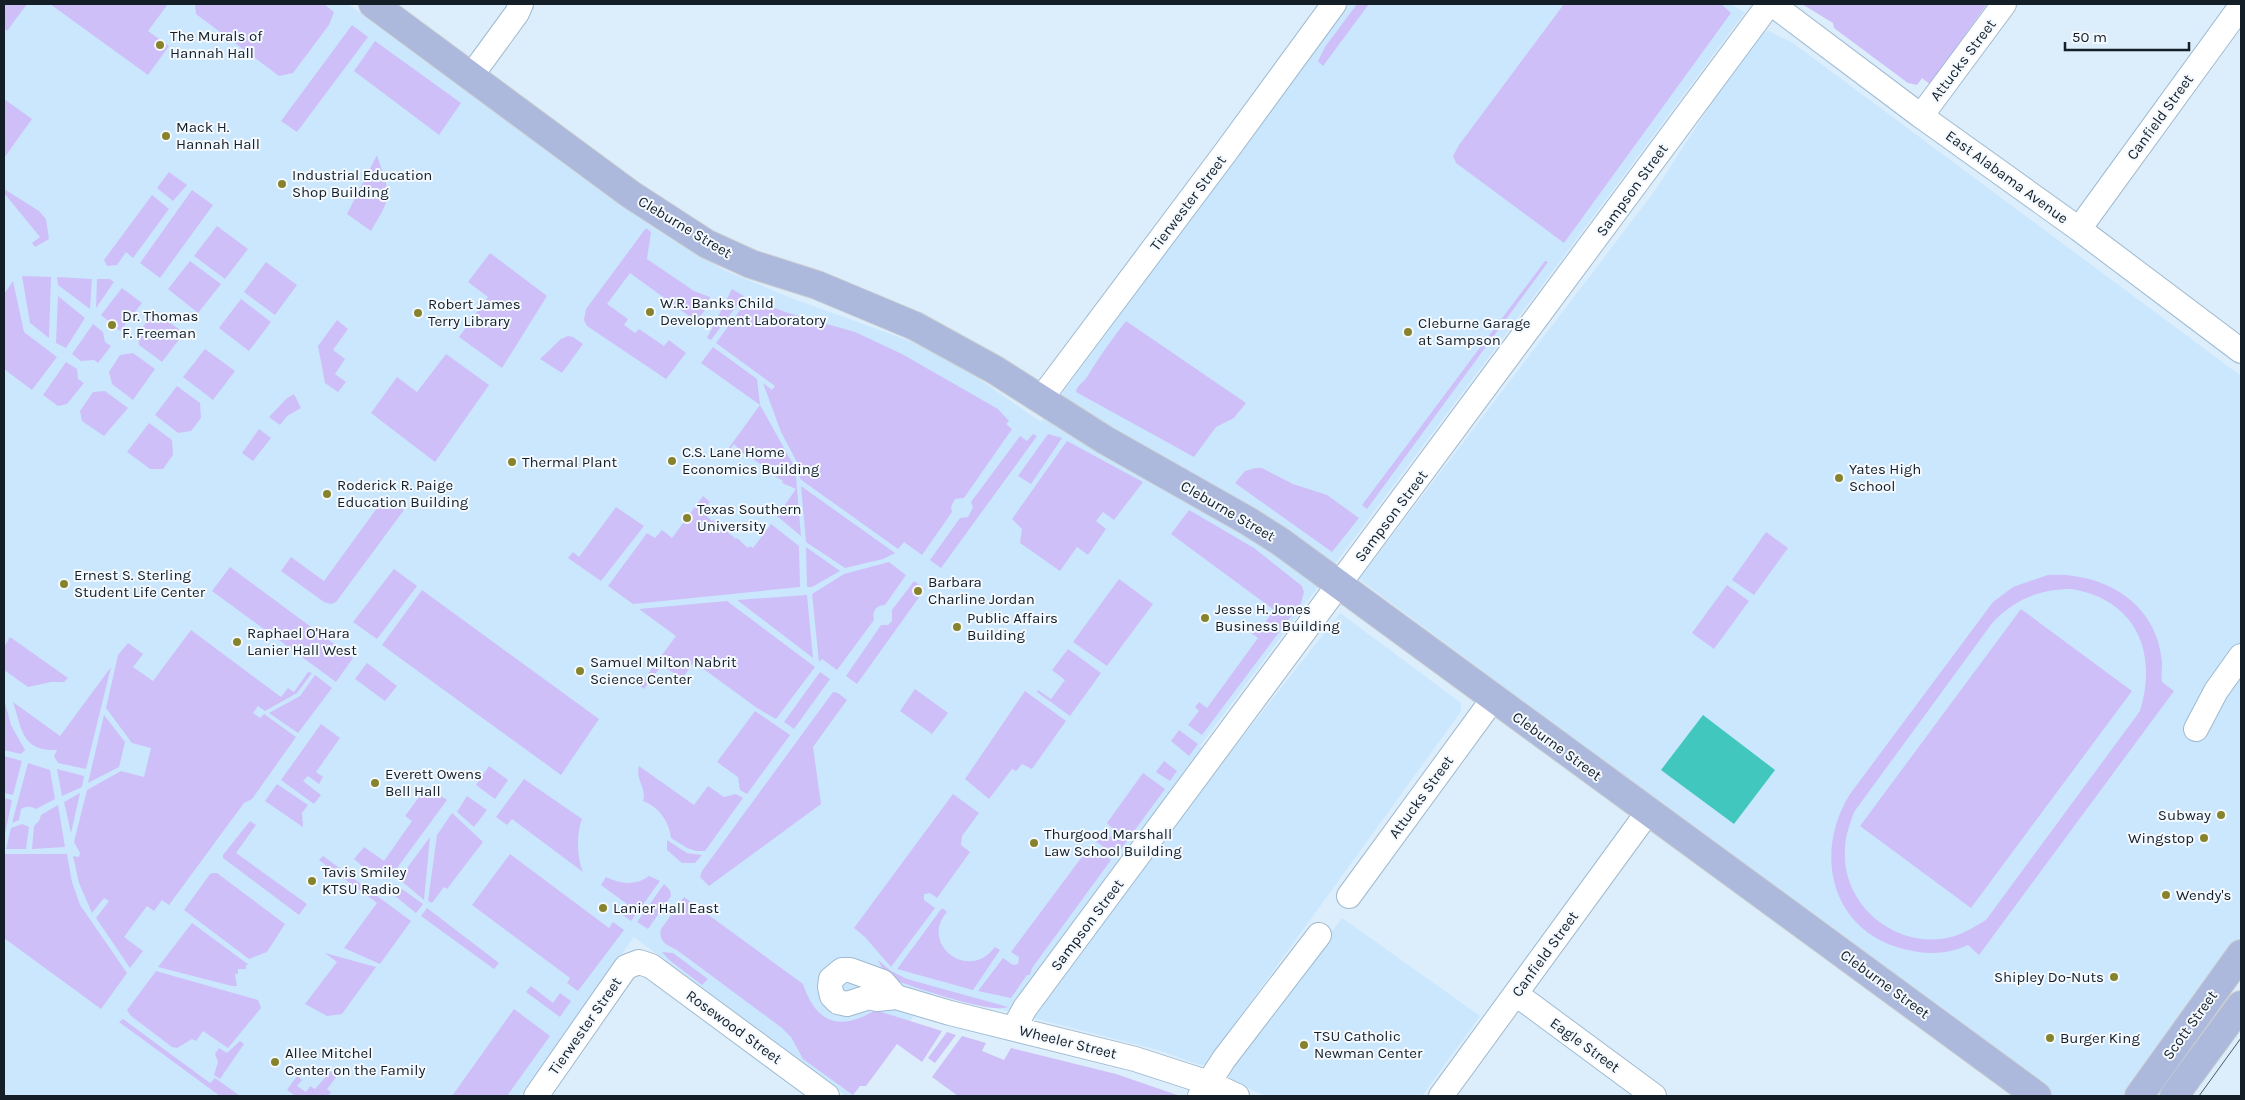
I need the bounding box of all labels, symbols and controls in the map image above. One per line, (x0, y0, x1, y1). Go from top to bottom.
street label: Attucks Street (1926, 15, 2000, 104)
scale bar (2065, 20, 2189, 52)
place label: The Murals of Hannah Hall (170, 27, 263, 62)
text: 50 m (2072, 28, 2107, 46)
marker: The Murals of Hannah Hall (154, 39, 166, 51)
street label: Canfield Street (2123, 70, 2197, 163)
place label: Mack H. Hannah Hall (176, 118, 260, 153)
street label: East Alabama Avenue (1942, 126, 2072, 228)
marker: Mack H. Hannah Hall (160, 130, 172, 142)
street label: Sampson Street (1592, 140, 1672, 240)
street label: Tierwester Street (1146, 151, 1230, 254)
place label: Industrial Education Shop Building (292, 166, 432, 201)
marker: Industrial Education Shop Building (276, 178, 288, 190)
street label: Cleburne Street (635, 192, 735, 262)
place label: W.R. Banks Child Development Laboratory (660, 294, 826, 329)
place label: Robert James Terry Library (428, 295, 521, 330)
marker: W.R. Banks Child Development Laboratory (644, 306, 656, 318)
place label: Dr. Thomas F. Freeman (122, 307, 199, 342)
marker: Robert James Terry Library (412, 307, 424, 319)
place label: Cleburne Garage at Sampson (1418, 314, 1531, 349)
marker: Dr. Thomas F. Freeman (106, 319, 118, 331)
marker: Cleburne Garage at Sampson (1402, 326, 1414, 338)
place label: C.S. Lane Home Economics Building (682, 443, 820, 478)
place label: Thermal Plant (522, 453, 618, 471)
marker: C.S. Lane Home Economics Building (666, 455, 678, 467)
marker: Thermal Plant (506, 456, 518, 468)
place label: Yates High School (1849, 460, 1921, 495)
street label: Sampson Street (1351, 466, 1432, 565)
marker: Yates High School (1833, 472, 1845, 484)
place label: Roderick R. Paige Education Building (337, 476, 469, 511)
street label: Cleburne Street (1178, 477, 1279, 545)
marker: Roderick R. Paige Education Building (321, 488, 333, 500)
place label: Texas Southern University (697, 500, 802, 535)
marker: Texas Southern University (681, 512, 693, 524)
place label: Ernest S. Sterling Student Life Center (74, 566, 206, 601)
place label: Barbara Charline Jordan (928, 573, 1035, 608)
marker: Ernest S. Sterling Student Life Center (58, 578, 70, 590)
marker: Barbara Charline Jordan (912, 585, 924, 597)
place label: Jesse H. Jones Business Building (1215, 600, 1340, 635)
place label: Public Affairs Building (967, 609, 1058, 644)
marker: Jesse H. Jones Business Building (1199, 612, 1211, 624)
marker: Public Affairs Building (951, 621, 963, 633)
place label: Raphael O'Hara Lanier Hall West (247, 624, 357, 659)
marker: Raphael O'Hara Lanier Hall West (231, 636, 243, 648)
place label: Samuel Milton Nabrit Science Center (590, 653, 737, 688)
marker: Samuel Milton Nabrit Science Center (574, 665, 586, 677)
street label: Cleburne Street (1509, 708, 1605, 785)
street label: Attucks Street (1385, 752, 1457, 842)
place label: Everett Owens Bell Hall (385, 765, 482, 800)
marker: Everett Owens Bell Hall (369, 777, 381, 789)
place label: Subway (2158, 806, 2211, 824)
marker: Subway (2215, 809, 2227, 821)
place label: Thurgood Marshall Law School Building (1044, 825, 1182, 860)
place label: Wingstop (2128, 829, 2194, 847)
marker: Wingstop (2198, 832, 2210, 844)
marker: Thurgood Marshall Law School Building (1028, 837, 1040, 849)
place label: Tavis Smiley KTSU Radio (322, 863, 406, 898)
marker: Tavis Smiley KTSU Radio (306, 875, 318, 887)
street label: Sampson Street (1047, 875, 1128, 974)
place label: Wendy's (2176, 886, 2231, 904)
marker: Wendy's (2160, 889, 2172, 901)
place label: Lanier Hall East (613, 899, 719, 917)
marker: Lanier Hall East (597, 902, 609, 914)
street label: Canfield Street (1508, 907, 1582, 1000)
street label: Cleburne Street (1837, 946, 1933, 1023)
place label: Shipley Do-Nuts (1994, 968, 2104, 986)
marker: Shipley Do-Nuts (2108, 971, 2120, 983)
street label: Tierwester Street (545, 973, 626, 1078)
street label: Rosewood Street (683, 986, 786, 1068)
street label: Scott Street (2159, 987, 2221, 1063)
street label: Eagle Street (1547, 1014, 1624, 1077)
street label: Wheeler Street (1017, 1021, 1119, 1063)
place label: TSU Catholic Newman Center (1314, 1027, 1423, 1062)
place label: Burger King (2060, 1029, 2140, 1047)
marker: Burger King (2044, 1032, 2056, 1044)
marker: TSU Catholic Newman Center (1298, 1039, 1310, 1051)
place label: Allee Mitchel Center on the Family (285, 1044, 426, 1079)
marker: Allee Mitchel Center on the Family (269, 1056, 281, 1068)

